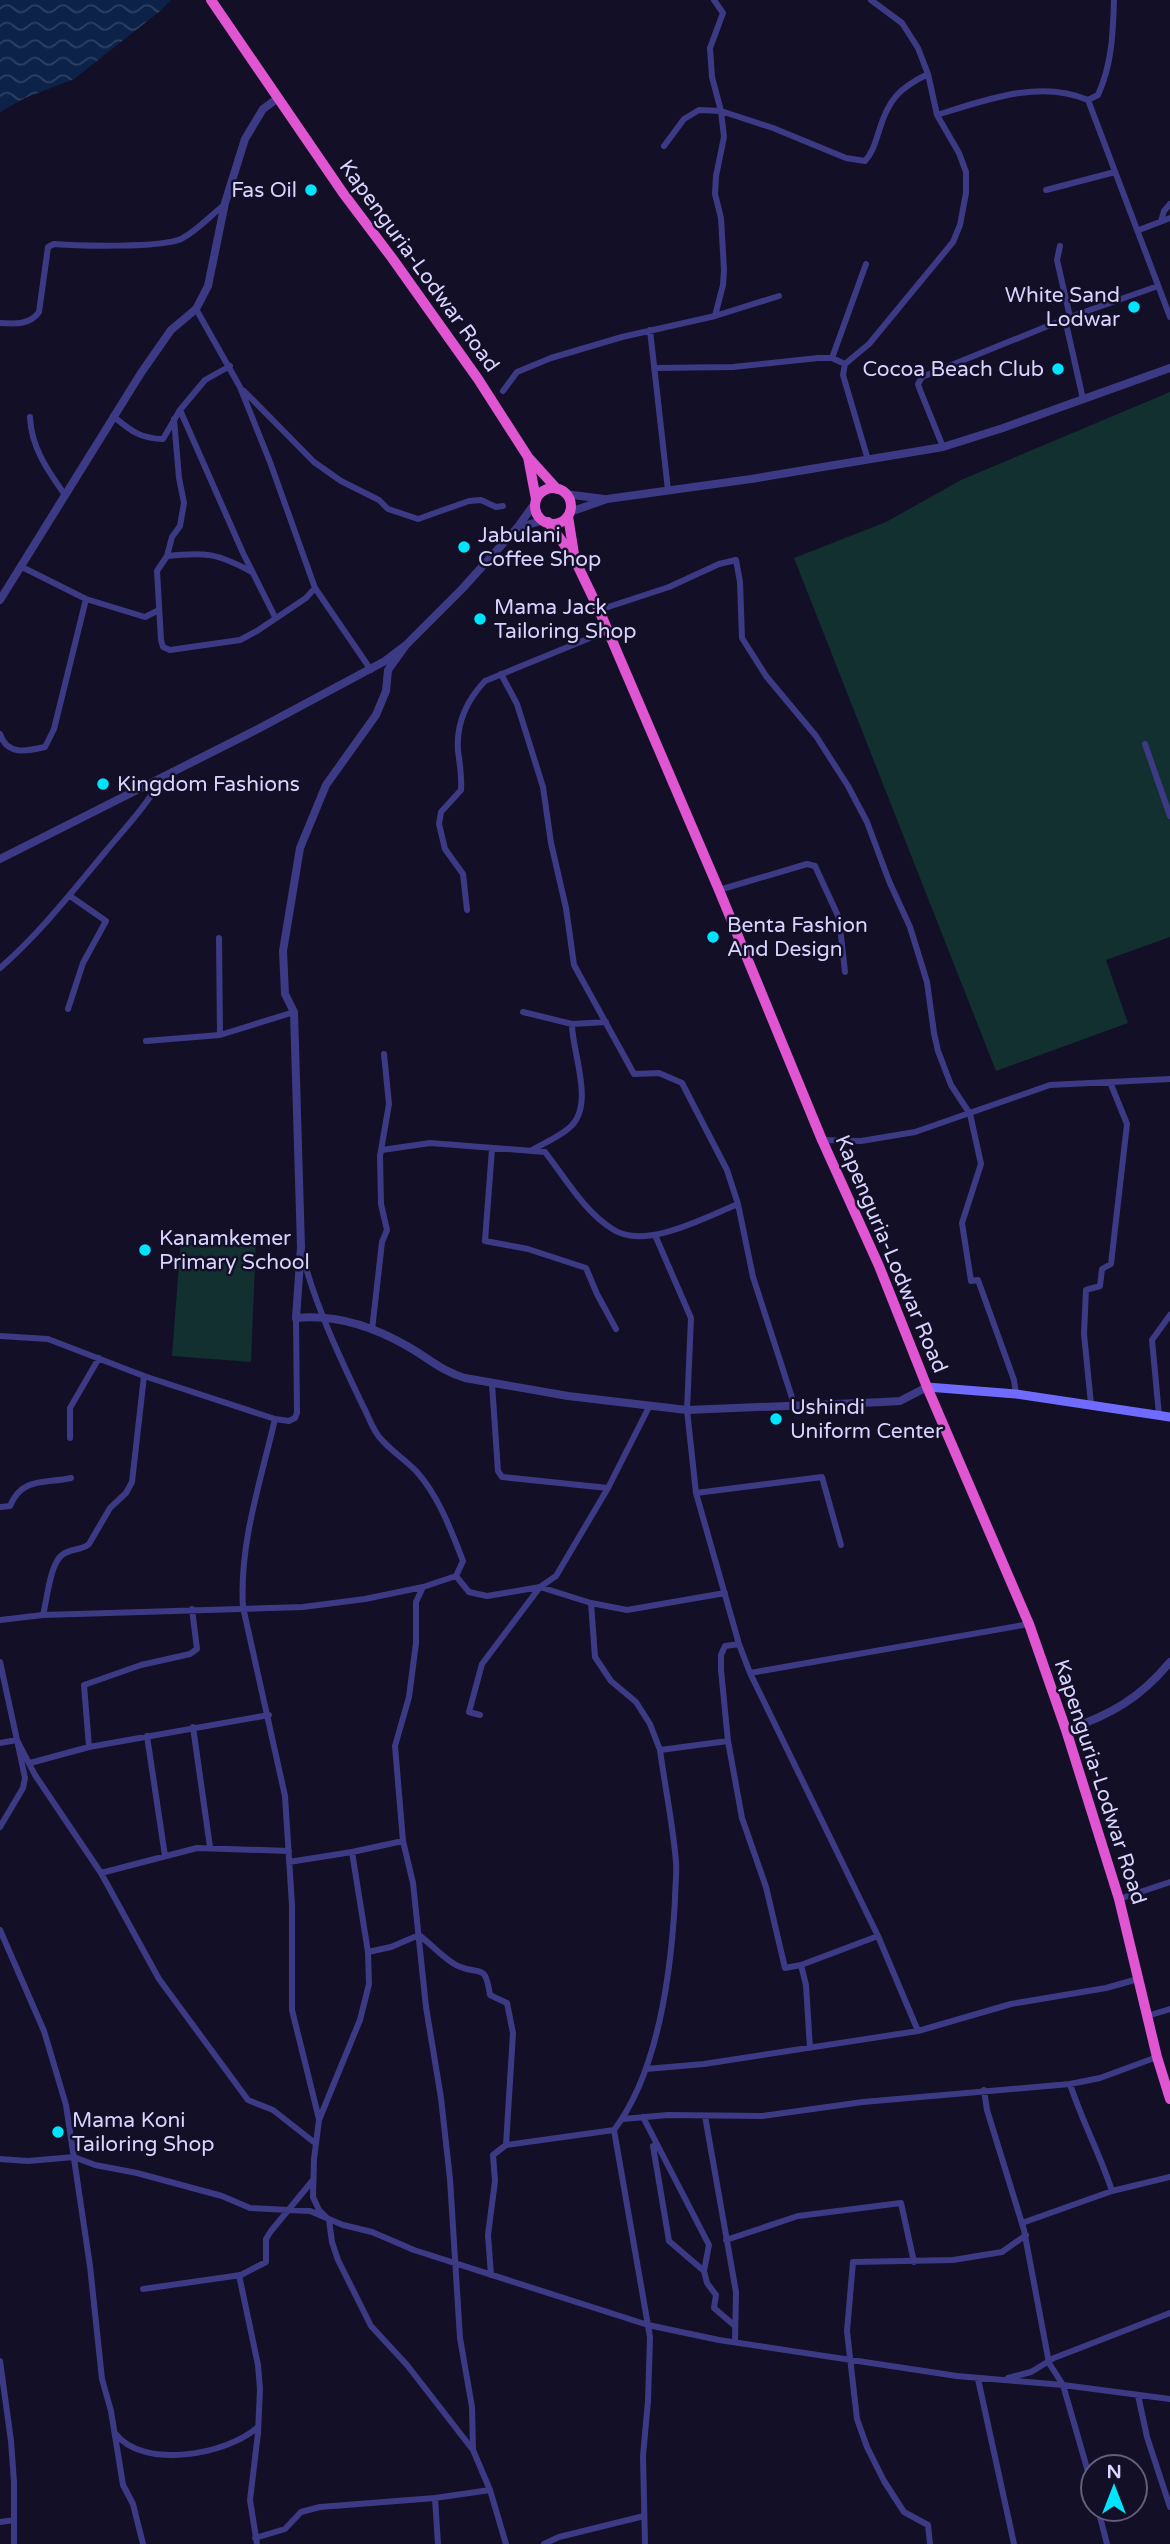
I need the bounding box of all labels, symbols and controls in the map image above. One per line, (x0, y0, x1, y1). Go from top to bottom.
street label: Kapenguria-Lodwar Road (334, 155, 504, 377)
place label: Fas Oil (231, 178, 297, 203)
marker: Fas Oil (303, 182, 319, 198)
place label: White Sand Lodwar (1005, 283, 1120, 332)
marker: White Sand Lodwar (1126, 299, 1142, 315)
place label: Cocoa Beach Club (862, 357, 1044, 382)
marker: Cocoa Beach Club (1050, 361, 1066, 377)
place label: Jabulani Coffee Shop (478, 523, 601, 572)
marker: Jabulani Coffee Shop (456, 539, 472, 555)
place label: Mama Jack Tailoring Shop (494, 595, 636, 644)
marker: Mama Jack Tailoring Shop (472, 611, 488, 627)
place label: Kingdom Fashions (117, 772, 300, 797)
marker: Kingdom Fashions (95, 776, 111, 792)
place label: Benta Fashion And Design (727, 913, 868, 962)
marker: Benta Fashion And Design (705, 929, 721, 945)
street label: Kapenguria-Lodwar Road (829, 1131, 953, 1377)
place label: Kanamkemer Primary School (159, 1226, 310, 1275)
marker: Kanamkemer Primary School (137, 1242, 153, 1258)
place label: Ushindi Uniform Center (790, 1395, 943, 1444)
marker: Ushindi Uniform Center (768, 1411, 784, 1427)
street label: Kapenguria-Lodwar Road (1049, 1656, 1151, 1908)
place label: Mama Koni Tailoring Shop (72, 2108, 214, 2157)
marker: Mama Koni Tailoring Shop (50, 2124, 66, 2140)
north arrow (1079, 2453, 1149, 2523)
text: N (1106, 2461, 1122, 2483)

